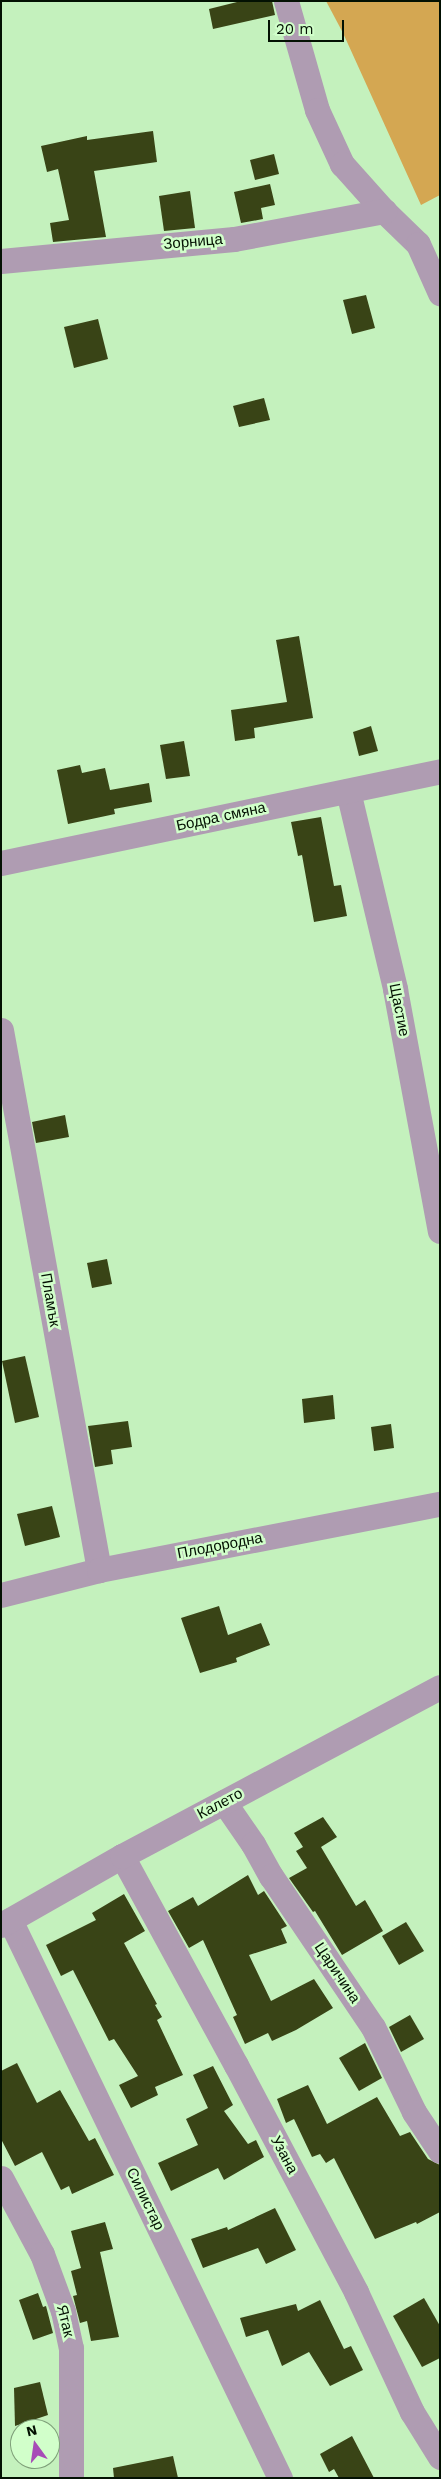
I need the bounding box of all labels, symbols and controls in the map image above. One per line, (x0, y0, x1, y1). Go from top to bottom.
scale bar (271, 10, 347, 42)
text: 20 m (276, 20, 314, 38)
street label: Зорница (163, 230, 223, 254)
street label: Бодра смяна (175, 799, 267, 835)
street label: Щастие (385, 982, 413, 1038)
street label: Пламък (36, 1272, 64, 1328)
street label: Плодородна (176, 1529, 264, 1563)
street label: Калето (194, 1785, 246, 1823)
street label: Царичина (310, 1939, 364, 2007)
street label: Узана (267, 2133, 301, 2177)
street label: Силистар (122, 2165, 168, 2233)
street label: Ятак (52, 2303, 78, 2339)
north arrow (10, 2419, 60, 2469)
text: N (25, 2421, 39, 2439)

